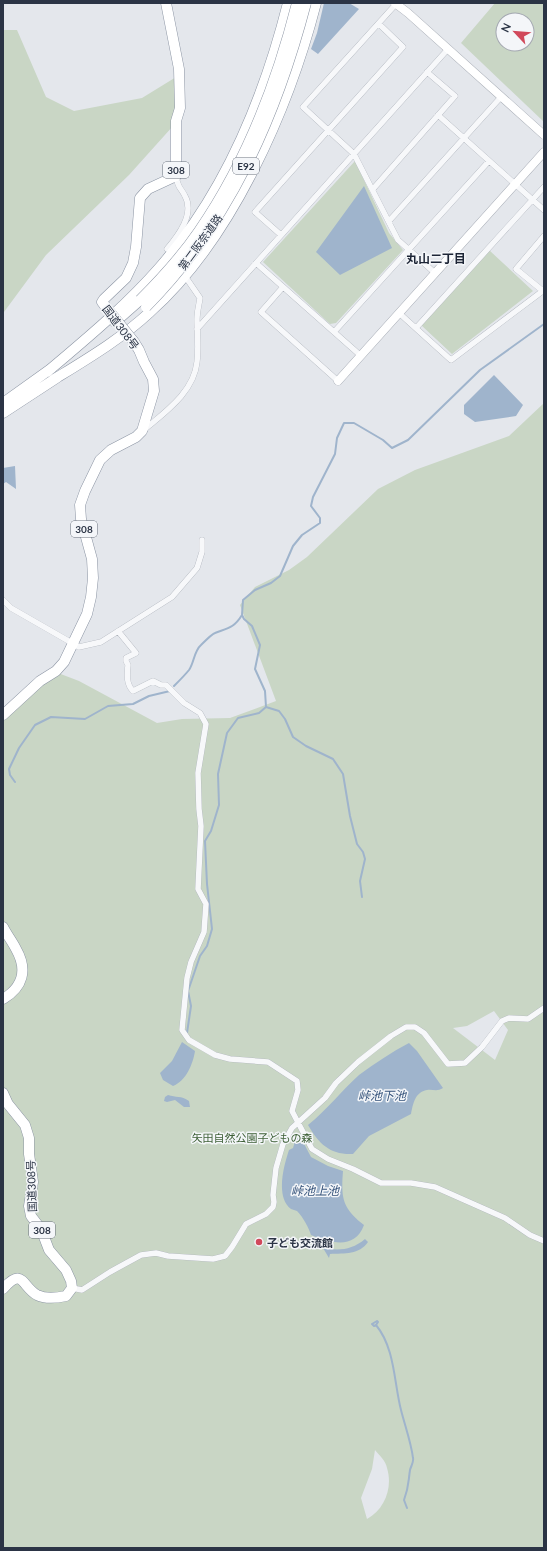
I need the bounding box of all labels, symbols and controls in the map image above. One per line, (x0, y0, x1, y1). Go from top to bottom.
north arrow (495, 12, 535, 52)
text: N (498, 21, 513, 34)
road number: E92 (233, 158, 259, 174)
road number: 308 (163, 162, 189, 178)
street label: 第二阪奈道路 (175, 211, 225, 273)
district label: 丸山二丁目 (406, 251, 466, 266)
street label: 国道308号 (100, 302, 142, 352)
road number: 308 (71, 521, 97, 537)
water label: 峠池下池 (358, 1088, 407, 1103)
park label: 矢田自然公園子どもの森 (192, 1131, 313, 1144)
street label: 国道308号 (24, 1160, 38, 1212)
water label: 峠池上池 (291, 1183, 340, 1198)
road number: 308 (29, 1222, 55, 1238)
place label: 子ども交流館 (267, 1236, 333, 1249)
marker: 子ども交流館 (254, 1237, 264, 1247)

